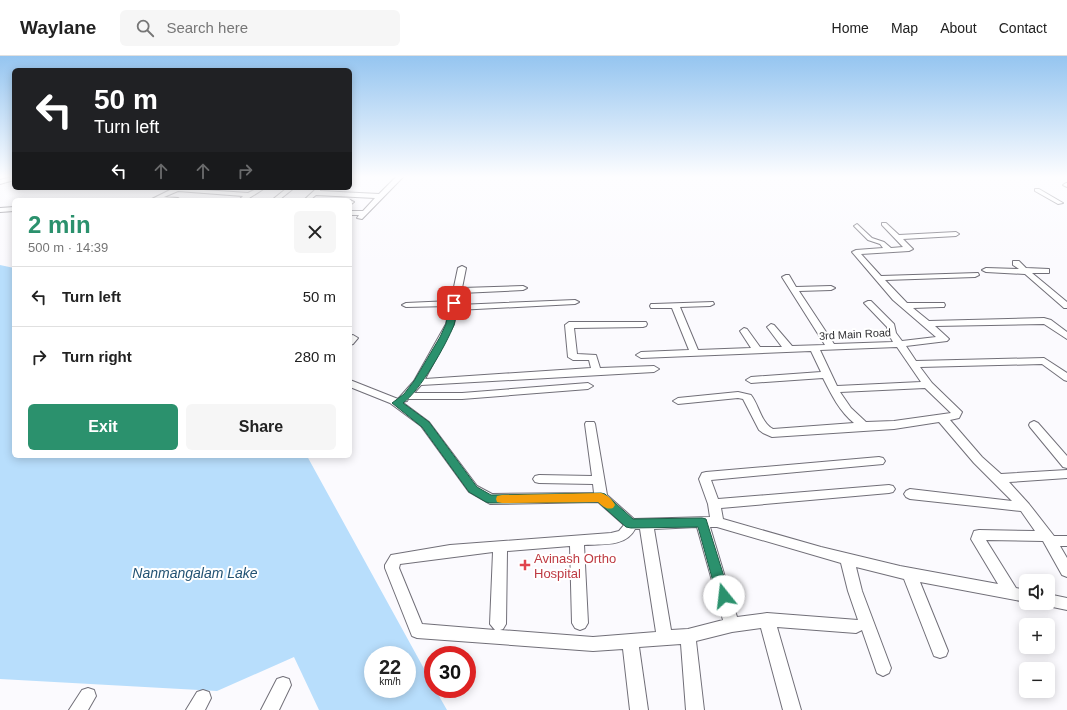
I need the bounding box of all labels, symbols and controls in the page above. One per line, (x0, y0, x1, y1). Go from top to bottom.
search box (120, 10, 400, 46)
text: Waylane (20, 17, 96, 38)
icon: search (134, 17, 156, 39)
text: Search here (166, 19, 248, 36)
text: Home (832, 20, 869, 36)
text: Map (891, 20, 918, 36)
text: About (940, 20, 977, 36)
text: Contact (999, 20, 1047, 36)
icon: left (28, 84, 80, 136)
text: 50 m (94, 84, 158, 115)
text: Turn left (94, 117, 159, 137)
icon: left (108, 160, 130, 182)
icon: ahead (150, 160, 172, 182)
icon: ahead (192, 160, 214, 182)
icon: right (234, 160, 256, 182)
text: 2 min (28, 211, 91, 238)
button: close (294, 211, 336, 253)
text: 500 m · 14:39 (28, 240, 108, 255)
icon: left (28, 286, 50, 308)
pin (437, 286, 471, 320)
text: Turn left (62, 288, 121, 305)
text: 50 m (303, 288, 336, 305)
icon: arrive (443, 292, 465, 314)
street label: 3rd Main Road (819, 326, 891, 342)
icon: right (28, 346, 50, 368)
text: Turn right (62, 348, 132, 365)
text: 280 m (294, 348, 336, 365)
button: Exit (28, 404, 178, 450)
button: Share (186, 404, 336, 450)
place label: Avinash Ortho Hospital (534, 551, 616, 581)
marker: Avinash Ortho Hospital (519, 559, 531, 571)
water label: Nanmangalam Lake (132, 565, 258, 581)
map controls (1019, 574, 1055, 698)
button: sound (1019, 574, 1055, 610)
position arrow (703, 575, 745, 617)
button: + (1019, 618, 1055, 654)
speed limit sign: 30 (424, 646, 476, 698)
text: 22 (379, 656, 401, 678)
button: − (1019, 662, 1055, 698)
text: km/h (379, 676, 401, 687)

